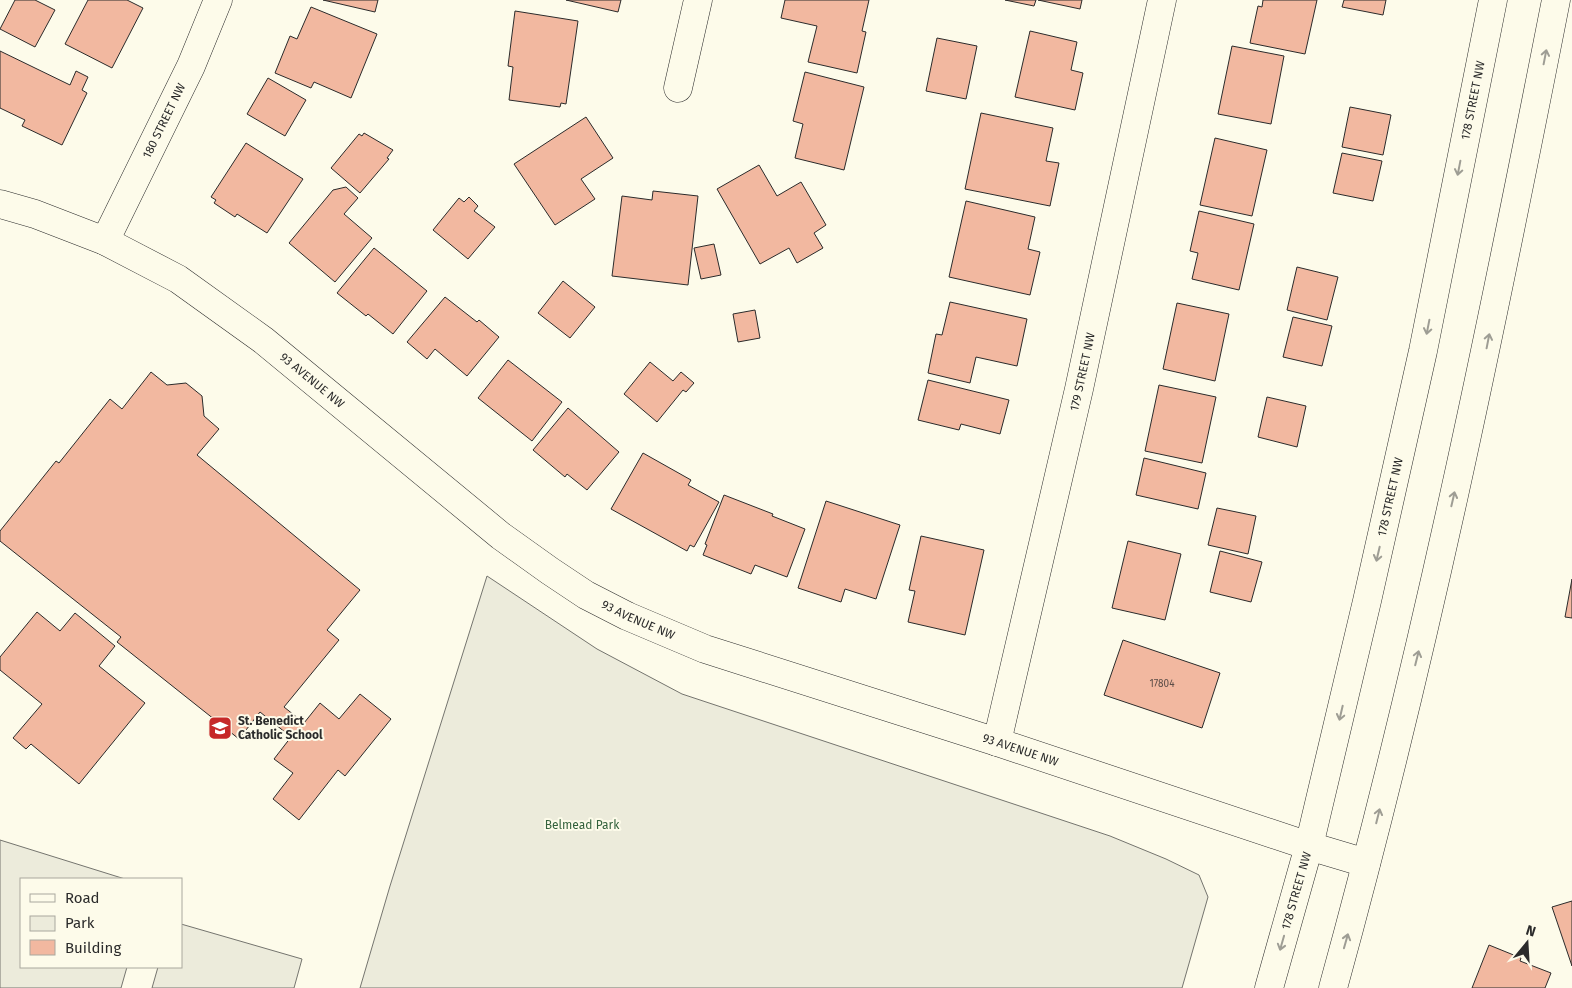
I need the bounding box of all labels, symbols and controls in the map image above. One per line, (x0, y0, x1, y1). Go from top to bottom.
one-way arrow (1540, 50, 1550, 66)
street label: 178 STREET NW (1458, 60, 1488, 141)
street label: 180 STREET NW (140, 81, 188, 161)
one-way arrow (1454, 160, 1463, 176)
one-way arrow (1423, 319, 1432, 335)
street label: 179 STREET NW (1067, 331, 1098, 412)
one-way arrow (1484, 333, 1493, 349)
street label: 93 AVENUE NW (277, 350, 347, 411)
street label: 178 STREET NW (1375, 456, 1406, 538)
one-way arrow (1449, 492, 1458, 508)
one-way arrow (1373, 546, 1382, 562)
street label: 93 AVENUE NW (599, 597, 677, 642)
one-way arrow (1413, 650, 1422, 666)
house number: 17804 (1150, 678, 1175, 690)
one-way arrow (1336, 704, 1345, 720)
place label: St. Benedict Catholic School (238, 714, 323, 742)
school or university icon: St. Benedict Catholic School (207, 715, 233, 741)
street label: 93 AVENUE NW (981, 731, 1060, 769)
one-way arrow (1374, 808, 1383, 824)
park label: Belmead Park (545, 818, 620, 832)
street label: 178 STREET NW (1279, 850, 1314, 931)
legend (20, 878, 182, 968)
text: Road (65, 889, 100, 907)
text: Park (65, 914, 95, 932)
north arrow (1502, 918, 1552, 968)
text: N (1524, 922, 1538, 941)
one-way arrow (1341, 933, 1351, 949)
one-way arrow (1276, 935, 1286, 951)
text: Building (65, 939, 121, 957)

